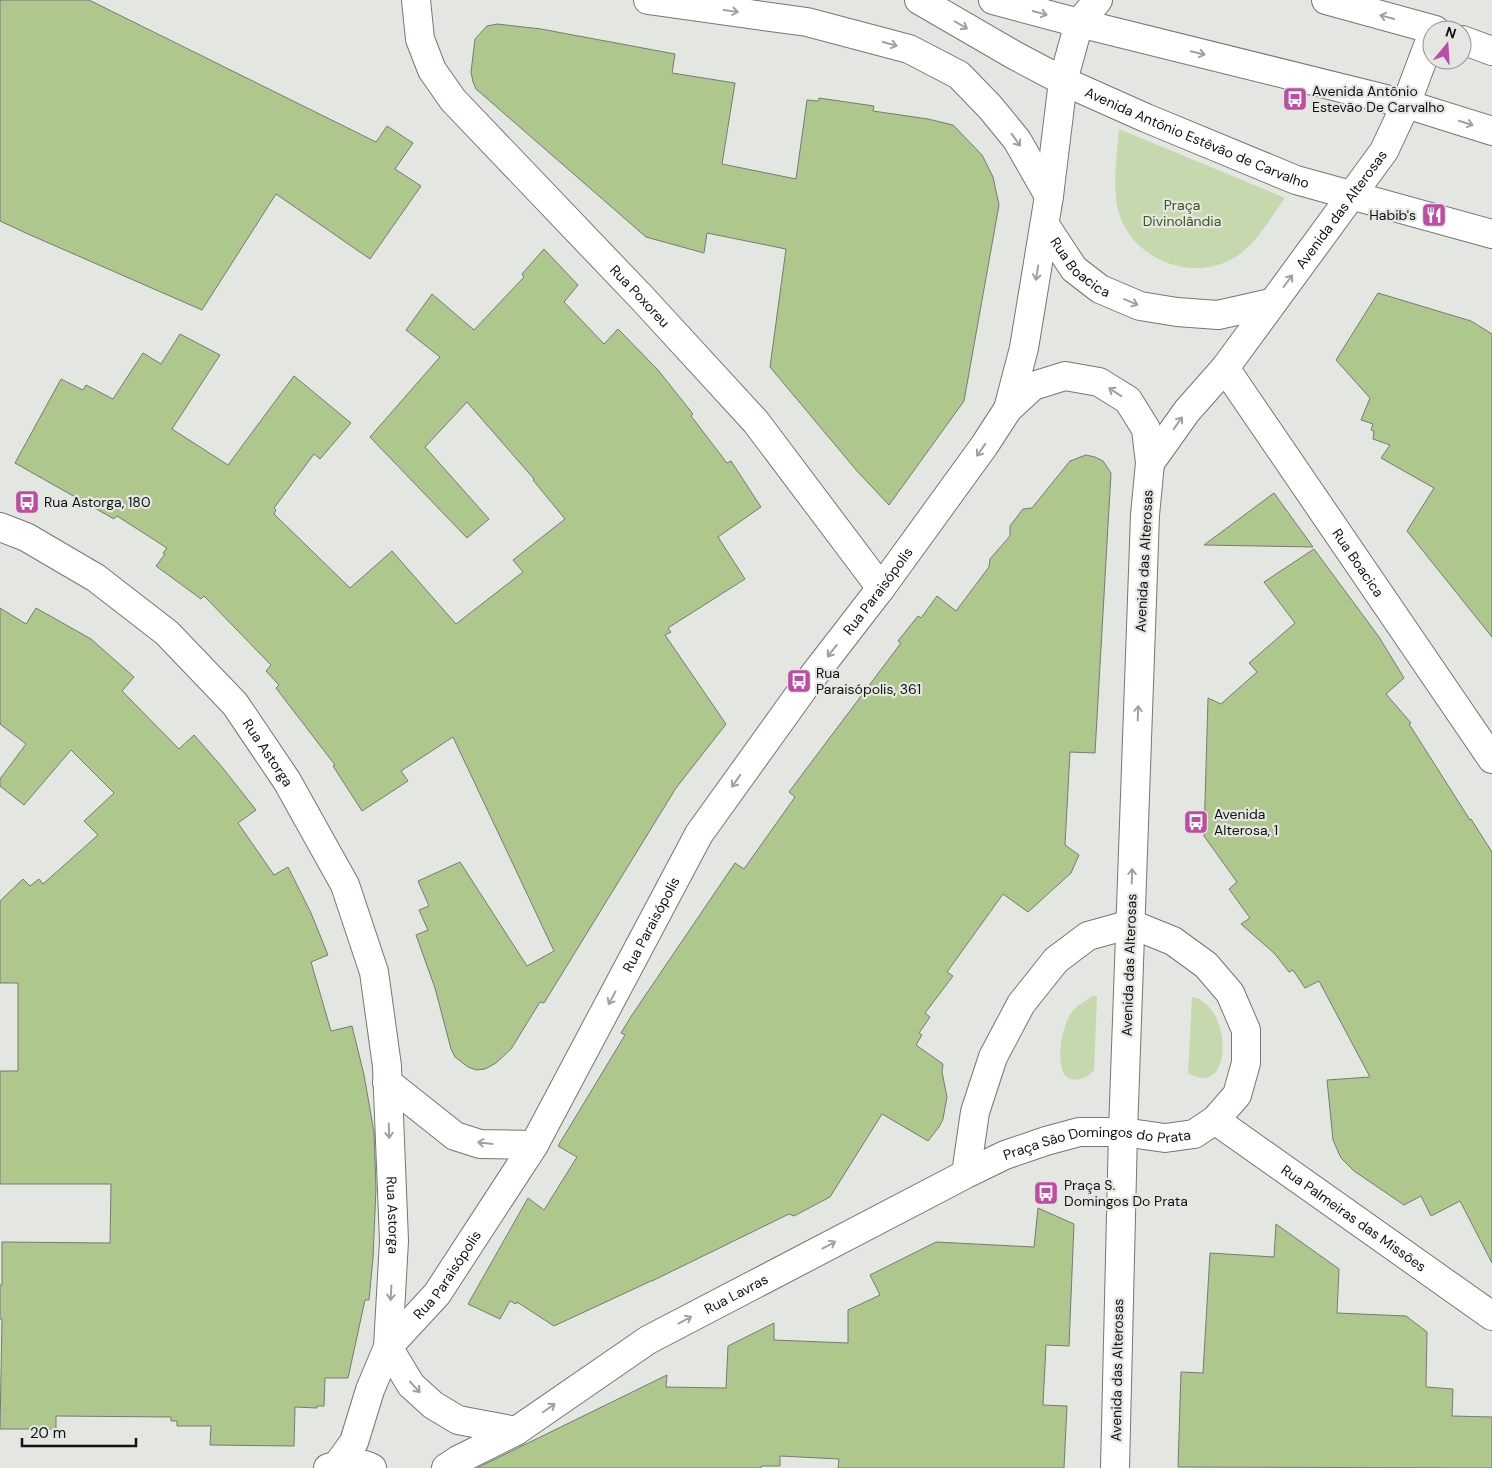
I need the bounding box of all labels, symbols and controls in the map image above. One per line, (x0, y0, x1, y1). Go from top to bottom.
one-way arrow (723, 7, 739, 17)
one-way arrow (1032, 8, 1048, 18)
one-way arrow (1380, 11, 1396, 21)
one-way arrow (954, 20, 968, 30)
north arrow (1422, 20, 1472, 70)
text: N (1443, 22, 1459, 43)
one-way arrow (882, 39, 898, 49)
one-way arrow (1189, 49, 1205, 58)
place label: Avenida Antônio Estevão De Carvalho (1312, 82, 1445, 116)
street label: Avenida Antônio Estêvão de Carvalho (1082, 83, 1311, 192)
bus stop icon: Avenida Antônio Estevão De Carvalho (1282, 86, 1308, 112)
one-way arrow (1457, 119, 1473, 128)
one-way arrow (1011, 132, 1021, 146)
street label: Avenida das Alterosas (1292, 146, 1391, 272)
park label: Praça Divinolândia (1143, 196, 1221, 230)
restaurant icon: Habib's (1421, 202, 1447, 228)
place label: Habib's (1369, 206, 1416, 224)
street label: Rua Boacica (1047, 234, 1113, 301)
street label: Rua Poxoreu (606, 261, 674, 331)
one-way arrow (1032, 265, 1042, 281)
one-way arrow (1283, 274, 1293, 288)
one-way arrow (1123, 297, 1138, 307)
one-way arrow (1108, 386, 1122, 397)
one-way arrow (1173, 416, 1183, 430)
one-way arrow (976, 443, 986, 457)
bus stop icon: Rua Astorga, 180 (14, 489, 40, 515)
street label: Avenida das Alterosas (1131, 489, 1157, 633)
place label: Rua Astorga, 180 (44, 493, 150, 511)
street label: Rua Boacica (1328, 525, 1388, 601)
street label: Rua Paraisópolis (839, 544, 917, 639)
one-way arrow (827, 644, 838, 657)
place label: Rua Paraisópolis, 361 (816, 664, 921, 698)
bus stop icon: Rua Paraisópolis, 361 (786, 668, 812, 694)
one-way arrow (1133, 705, 1143, 722)
street label: Rua Astorga (239, 716, 297, 790)
one-way arrow (731, 774, 741, 788)
place label: Avenida Alterosa, 1 (1214, 805, 1278, 839)
bus stop icon: Avenida Alterosa, 1 (1183, 809, 1209, 835)
one-way arrow (1128, 868, 1137, 884)
street label: Rua Paraisópolis (618, 874, 684, 975)
street label: Avenida das Alterosas (1118, 893, 1140, 1037)
one-way arrow (607, 990, 616, 1005)
one-way arrow (385, 1123, 394, 1139)
street label: Praça São Domingos do Prata (1001, 1123, 1192, 1164)
one-way arrow (477, 1138, 493, 1148)
street label: Rua Palmeiras das Missões (1278, 1161, 1430, 1276)
street label: Rua Astorga (382, 1176, 403, 1255)
place label: Praça S. Domingos Do Prata (1064, 1176, 1188, 1210)
bus stop icon: Praça S. Domingos Do Prata (1033, 1180, 1059, 1206)
street label: Rua Paraisópolis (409, 1227, 485, 1323)
one-way arrow (821, 1240, 836, 1249)
street label: Rua Lavras (701, 1270, 771, 1318)
one-way arrow (386, 1285, 395, 1301)
street label: Avenida das Alterosas (1107, 1298, 1127, 1442)
one-way arrow (677, 1315, 692, 1324)
one-way arrow (409, 1381, 421, 1394)
one-way arrow (542, 1403, 556, 1413)
scale bar (22, 1416, 136, 1448)
text: 20 m (30, 1423, 66, 1443)

